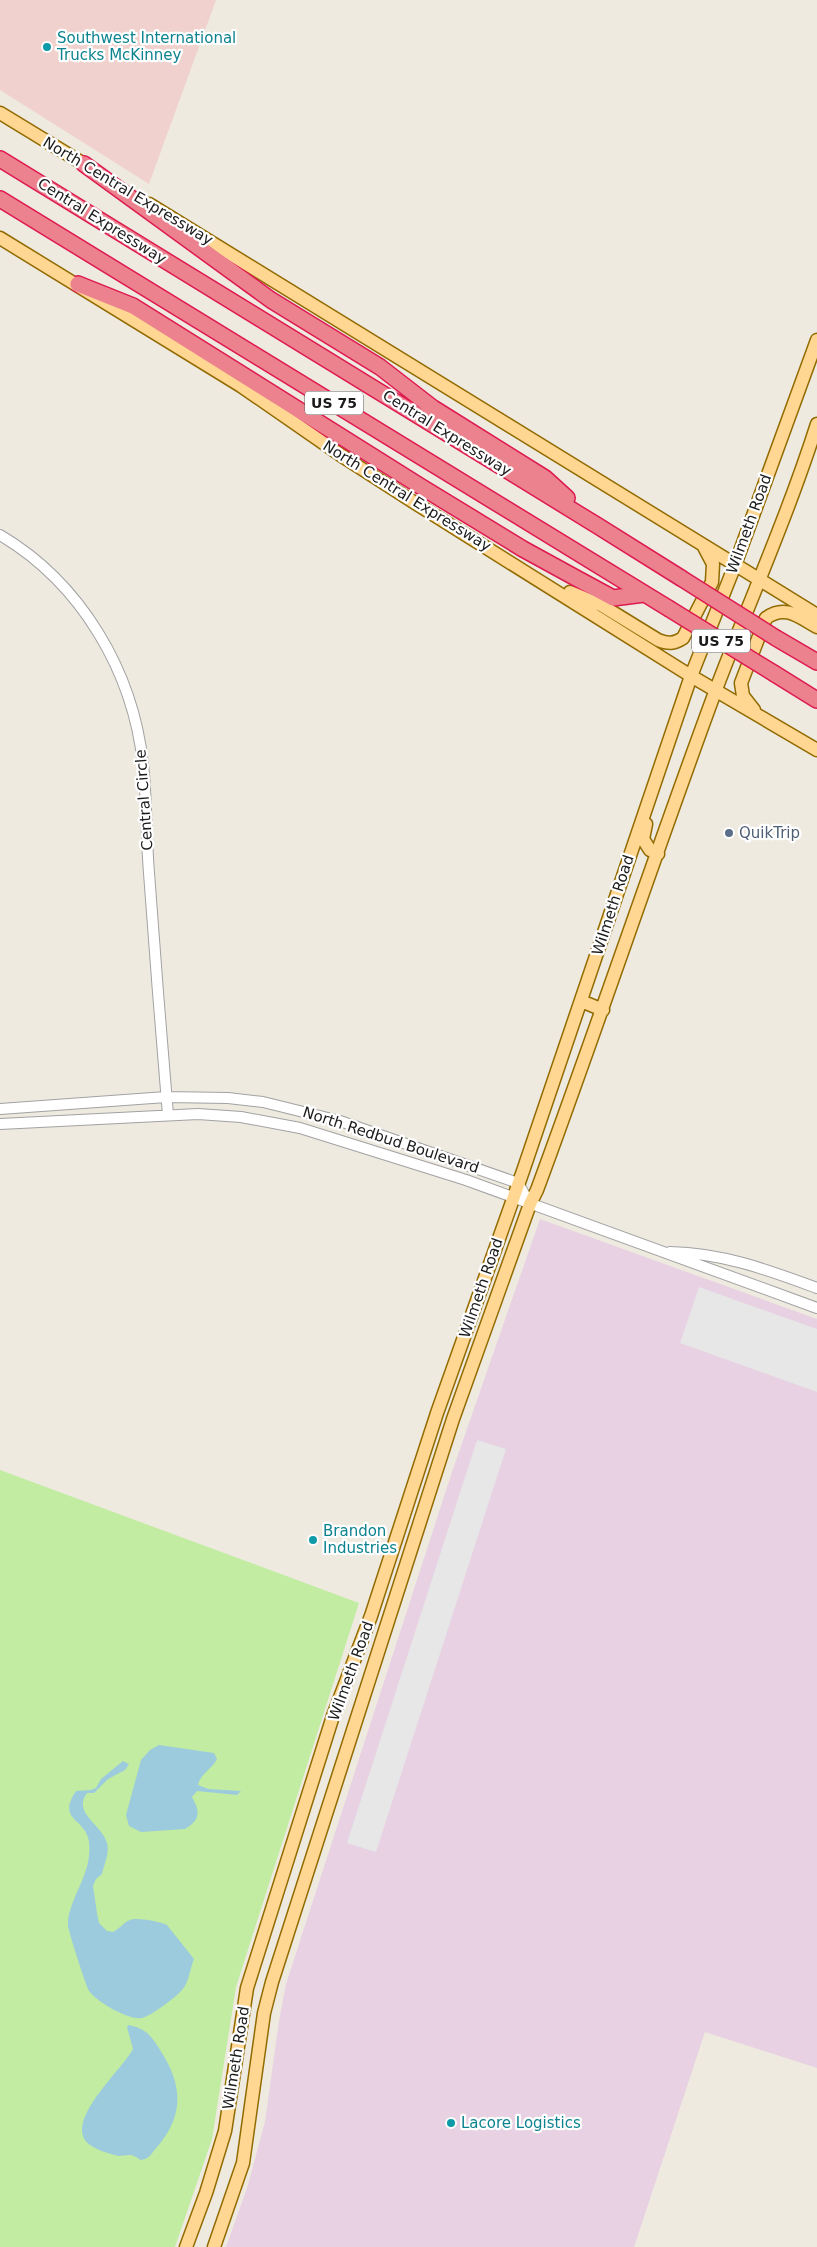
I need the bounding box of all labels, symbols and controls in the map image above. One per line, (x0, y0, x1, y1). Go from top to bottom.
place label: Southwest International Trucks McKinney (56, 29, 236, 64)
marker: Southwest International Trucks McKinney (41, 41, 53, 53)
street label: North Central Expressway (40, 133, 216, 249)
street label: Central Expressway (34, 174, 170, 268)
street label: Central Expressway (379, 386, 515, 480)
road number: US 75 (305, 392, 363, 414)
street label: North Central Expressway (320, 437, 495, 555)
street label: Wilmeth Road (723, 472, 775, 576)
road number: US 75 (692, 630, 750, 652)
street label: Central Circle (131, 749, 157, 851)
place label: QuikTrip (739, 824, 800, 842)
marker: QuikTrip (723, 827, 735, 839)
street label: Wilmeth Road (588, 853, 638, 957)
street label: North Redbud Boulevard (301, 1103, 481, 1177)
street label: Wilmeth Road (455, 1236, 507, 1340)
place label: Brandon Industries (323, 1522, 397, 1557)
marker: Brandon Industries (307, 1534, 319, 1546)
street label: Wilmeth Road (325, 1619, 377, 1723)
street label: Wilmeth Road (219, 2005, 253, 2111)
place label: Lacore Logistics (461, 2114, 581, 2132)
marker: Lacore Logistics (445, 2117, 457, 2129)

